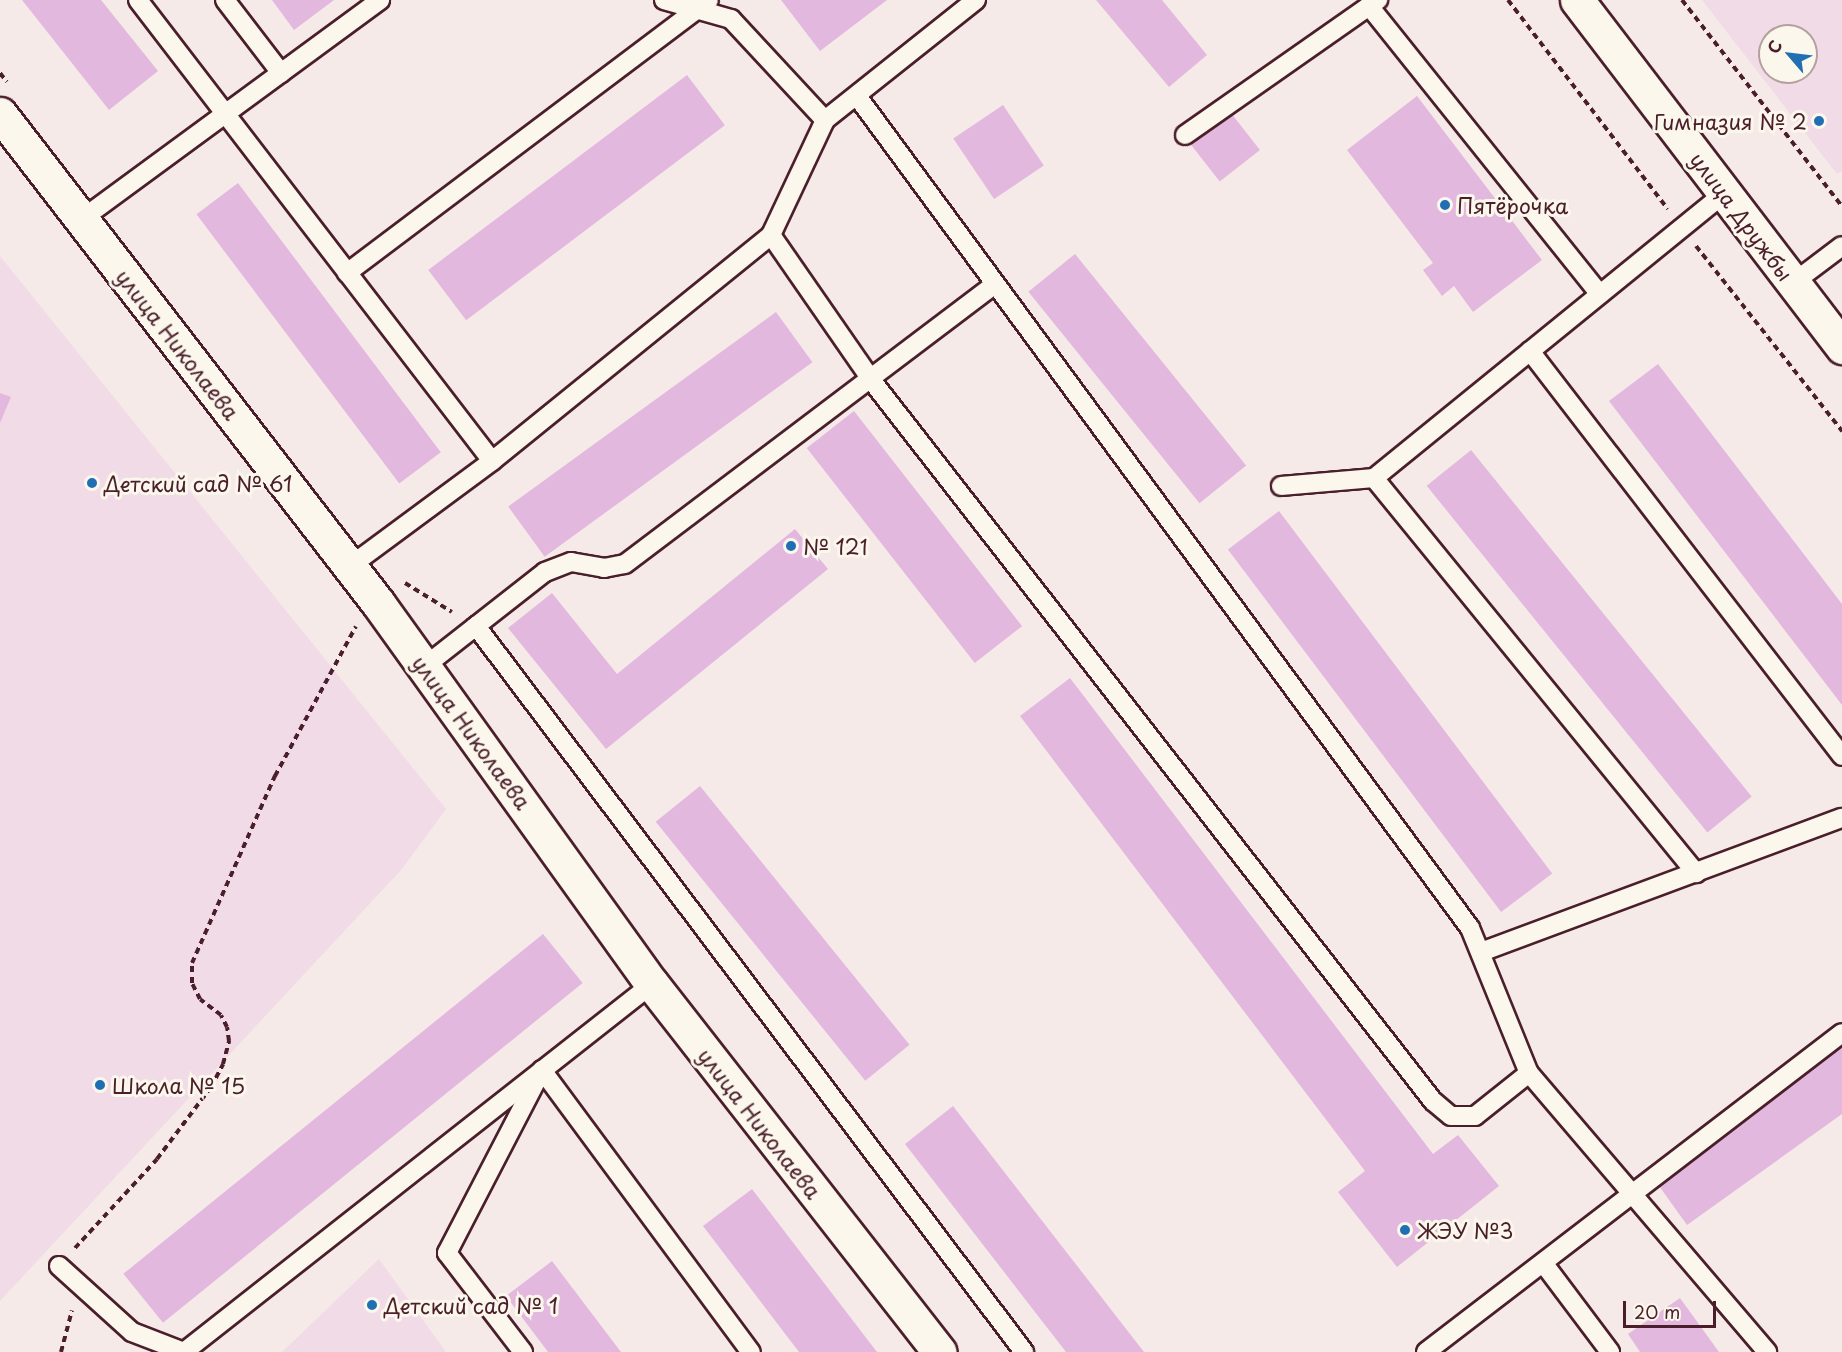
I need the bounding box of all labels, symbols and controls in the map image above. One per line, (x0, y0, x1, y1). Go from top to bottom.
north arrow (1758, 24, 1818, 84)
text: С (1760, 36, 1787, 57)
place label: Гимназия № 2 (1654, 108, 1807, 134)
marker: Гимназия № 2 (1812, 114, 1826, 128)
street label: улица Дружбы (1685, 146, 1799, 286)
place label: Пятёрочка (1457, 192, 1568, 218)
marker: Пятёрочка (1438, 198, 1452, 212)
street label: улица Николаева (111, 264, 245, 424)
place label: Детский сад № 61 (104, 470, 294, 496)
marker: Детский сад № 61 (85, 476, 99, 490)
place label: № 121 (803, 533, 868, 559)
marker: № 121 (784, 539, 798, 553)
street label: улица Николаева (408, 650, 536, 814)
street label: улица Николаева (693, 1043, 827, 1203)
place label: Школа № 15 (112, 1072, 245, 1098)
marker: Школа № 15 (93, 1078, 107, 1092)
place label: ЖЭУ №3 (1417, 1217, 1515, 1243)
marker: ЖЭУ №3 (1398, 1223, 1412, 1237)
scale bar (1626, 1289, 1719, 1327)
place label: Детский сад № 1 (384, 1292, 560, 1318)
marker: Детский сад № 1 (365, 1298, 379, 1312)
text: 20 m (1634, 1298, 1680, 1325)

